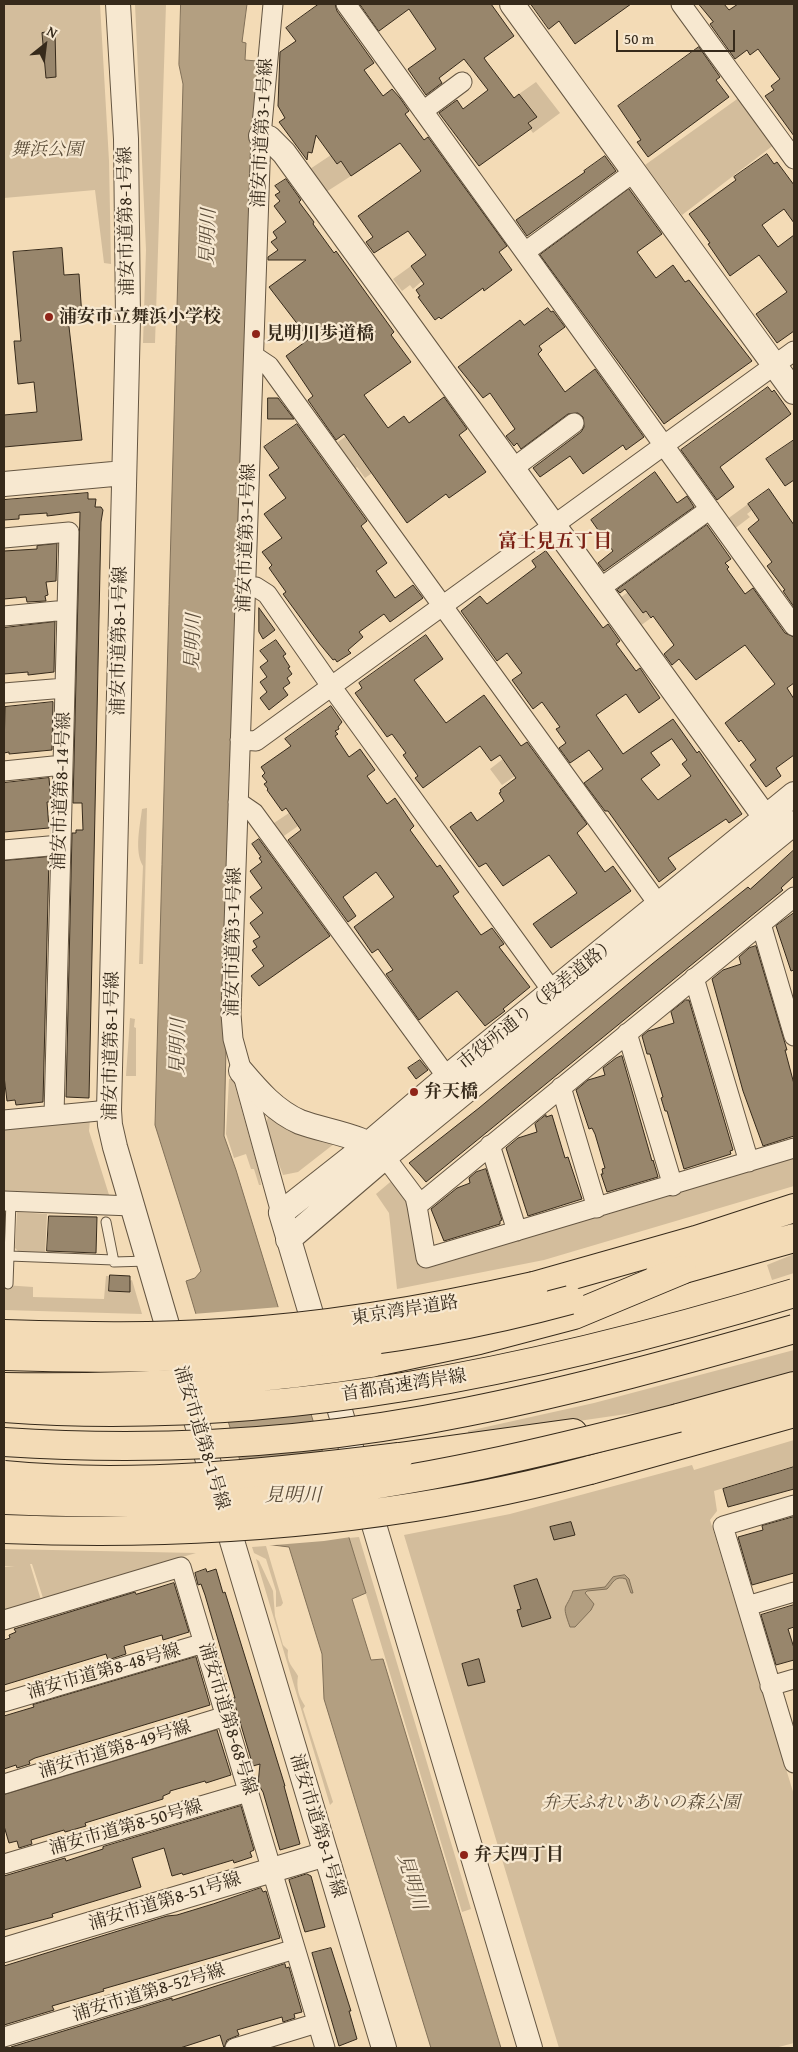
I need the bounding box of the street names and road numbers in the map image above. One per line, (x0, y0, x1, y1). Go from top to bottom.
street label: 浦安市道第3-1号線 (248, 58, 278, 208)
street label: 浦安市道第8-1号線 (115, 146, 139, 296)
street label: 浦安市道第3-1号線 (234, 463, 260, 613)
street label: 浦安市道第8-1号線 (108, 566, 132, 716)
street label: 浦安市道第8-14号線 (48, 712, 76, 870)
street label: 浦安市道第3-1号線 (222, 867, 246, 1017)
street label: 市役所通り（段差道路） (454, 933, 622, 1075)
street label: 浦安市道第8-1号線 (100, 971, 124, 1121)
street label: 東京湾岸道路 (350, 1292, 460, 1330)
street label: 浦安市道第8-1号線 (169, 1363, 233, 1513)
street label: 首都高速湾岸線 (340, 1365, 468, 1407)
street label: 浦安市道第8-48号線 (25, 1640, 183, 1704)
street label: 浦安市道第8-68号線 (194, 1640, 260, 1798)
street label: 浦安市道第8-49号線 (36, 1717, 194, 1783)
street label: 浦安市道第8-1号線 (285, 1751, 349, 1901)
street label: 浦安市道第8-50号線 (47, 1796, 205, 1860)
street label: 浦安市道第8-51号線 (86, 1869, 244, 1935)
street label: 浦安市道第8-52号線 (70, 1960, 228, 2026)

